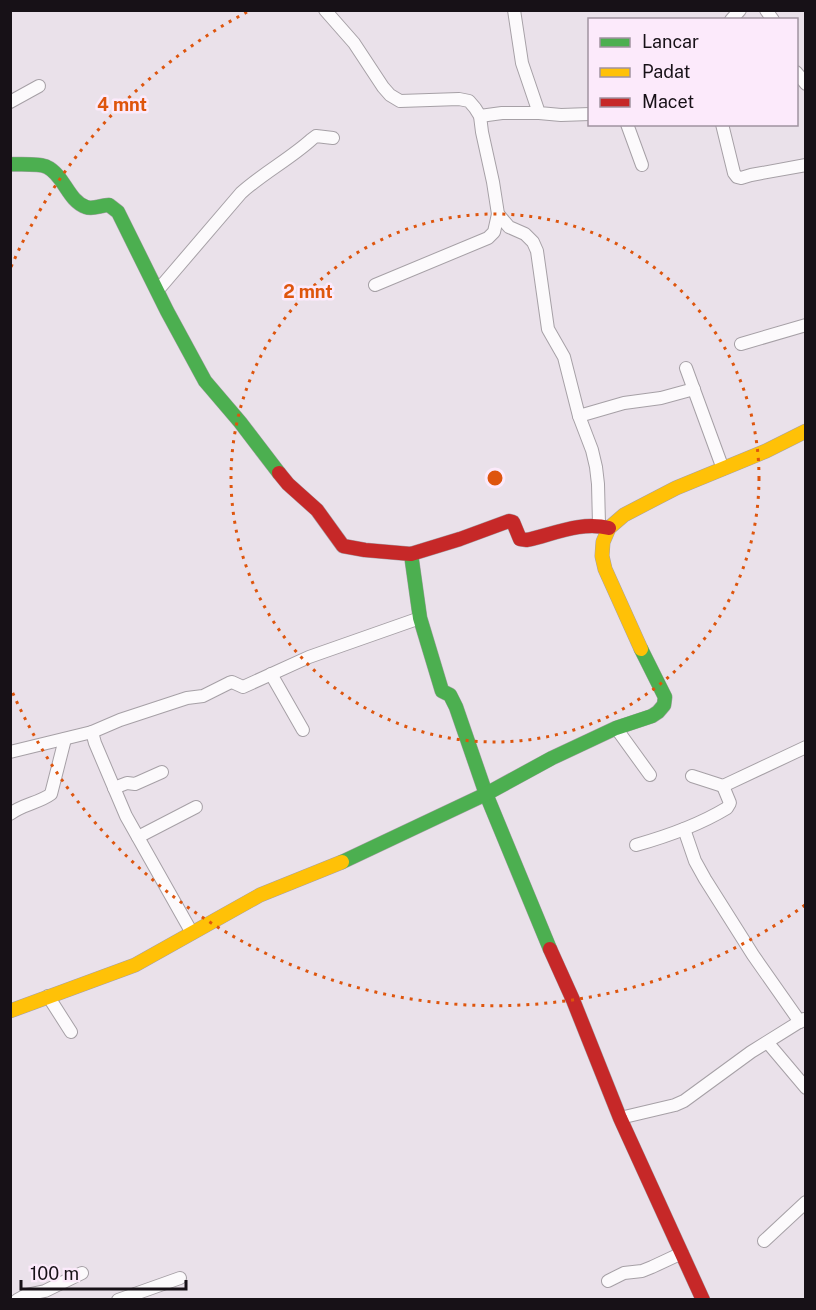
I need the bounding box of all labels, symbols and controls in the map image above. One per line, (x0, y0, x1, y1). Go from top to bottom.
legend (588, 18, 798, 126)
text: Lancar (642, 31, 699, 52)
text: Padat (642, 61, 691, 82)
text: Macet (642, 91, 694, 112)
text: 4 mnt (97, 94, 147, 115)
text: 2 mnt (283, 281, 333, 302)
centre of rings (485, 468, 505, 488)
scale bar (21, 1253, 186, 1291)
text: 100 m (30, 1263, 79, 1284)

